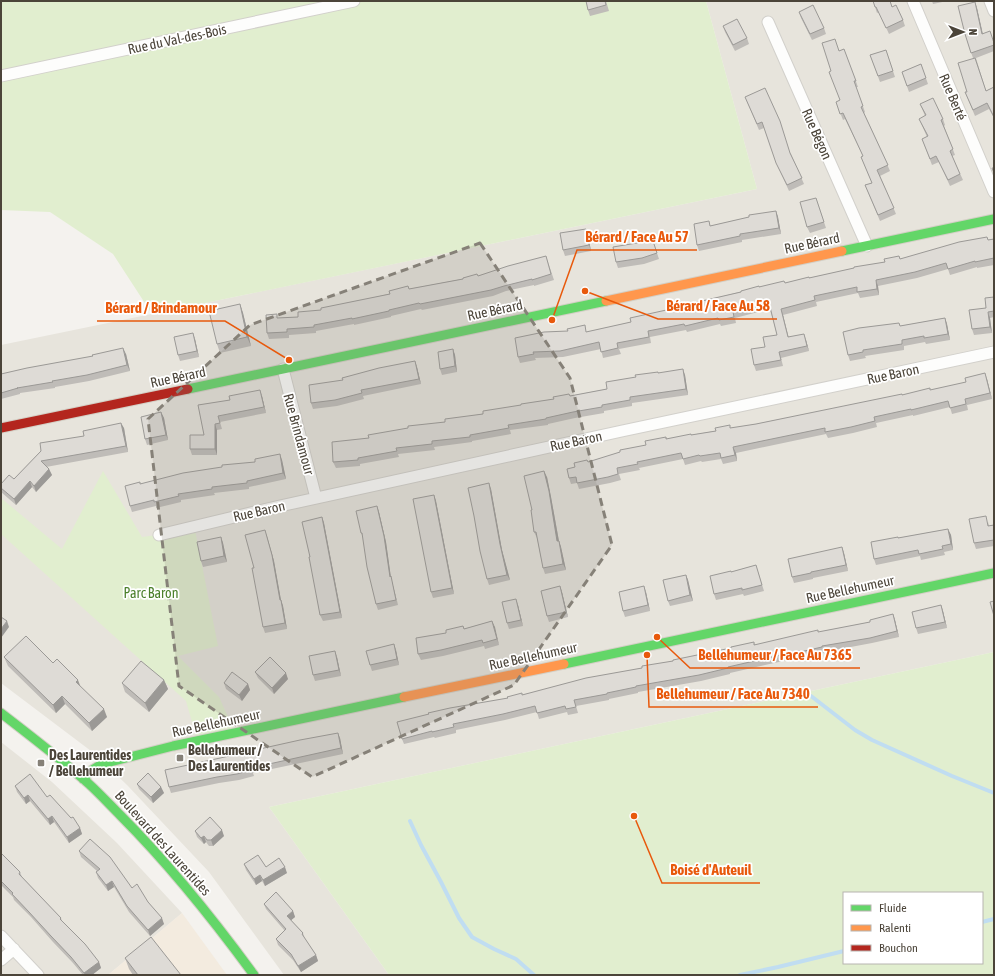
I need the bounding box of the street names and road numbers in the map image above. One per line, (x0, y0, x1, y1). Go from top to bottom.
street label: Rue du Val-des-Bois (126, 21, 228, 57)
street label: Rue Berté (936, 71, 970, 123)
street label: Rue Bégon (799, 106, 835, 162)
street label: Rue Bérard (783, 229, 841, 257)
street label: Rue Bérard (466, 296, 524, 324)
street label: Rue Baron (866, 361, 920, 387)
street label: Rue Bérard (149, 363, 207, 391)
street label: Rue Brindamour (280, 392, 318, 477)
street label: Rue Baron (549, 428, 603, 454)
street label: Rue Baron (232, 497, 286, 525)
street label: Rue Bellehumeur (805, 572, 896, 606)
street label: Rue Bellehumeur (488, 639, 579, 673)
street label: Rue Bellehumeur (171, 706, 262, 740)
street label: Boulevard des Laurentides (112, 787, 214, 899)

